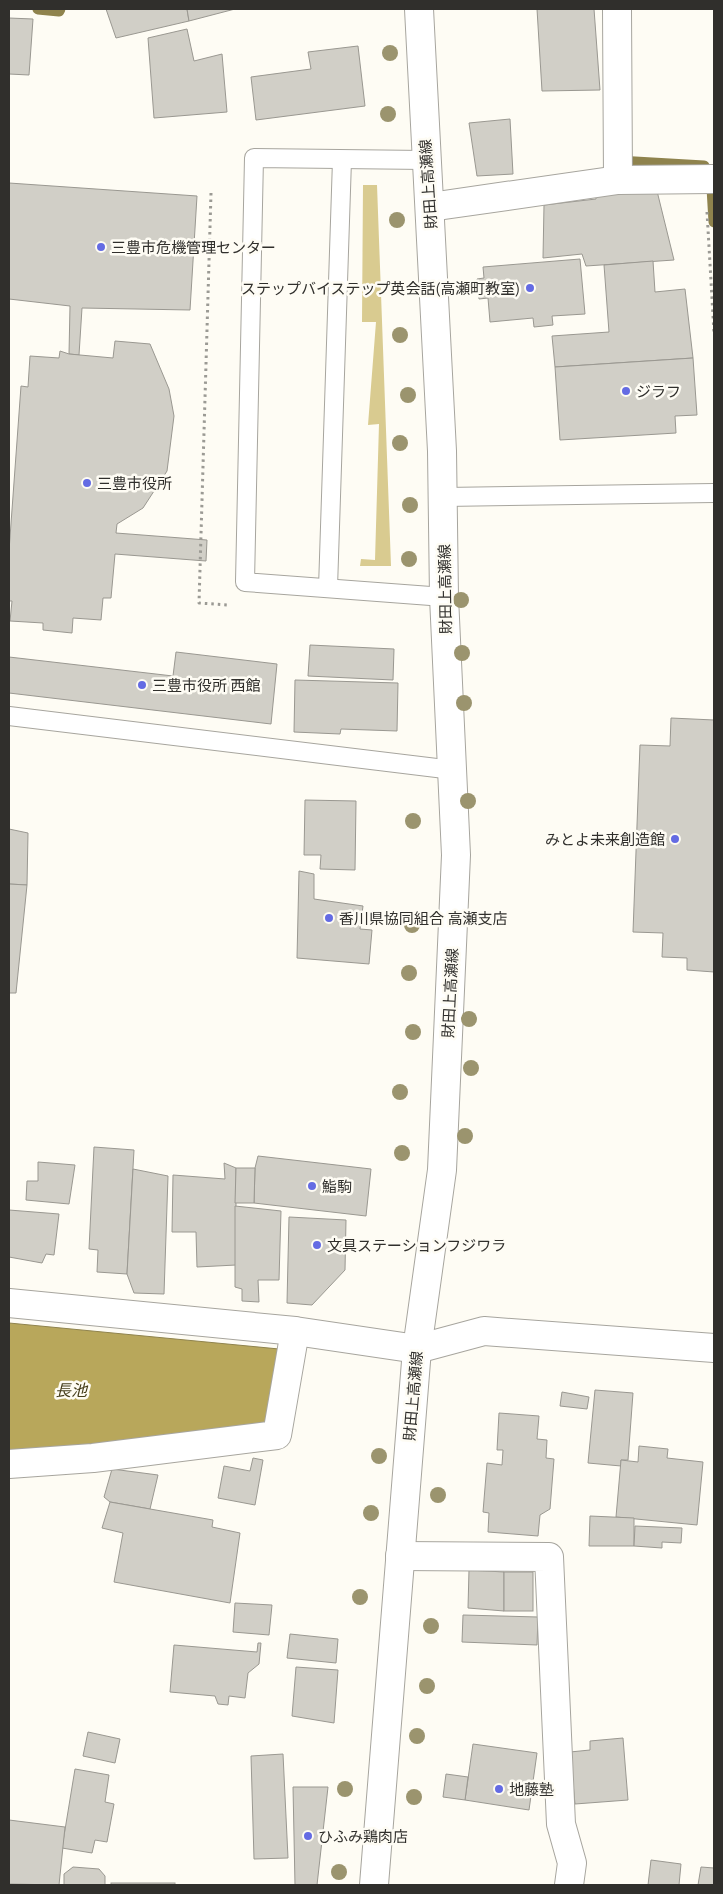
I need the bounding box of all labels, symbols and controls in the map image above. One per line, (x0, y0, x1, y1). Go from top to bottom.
street label: 財田上高瀬線 (416, 139, 440, 229)
place label: 三豊市危機管理センター (111, 239, 276, 256)
marker: 三豊市危機管理センター (95, 241, 107, 253)
place label: ステップバイステップ英会話(高瀬町教室) (241, 280, 520, 297)
marker: ステップバイステップ英会話(高瀬町教室) (524, 282, 536, 294)
place label: ジラフ (636, 383, 681, 400)
marker: ジラフ (620, 385, 632, 397)
place label: 三豊市役所 (97, 475, 172, 492)
marker: 三豊市役所 (81, 477, 93, 489)
street label: 財田上高瀬線 (436, 544, 454, 634)
place label: 三豊市役所 西館 (152, 677, 260, 694)
marker: 三豊市役所 西館 (136, 679, 148, 691)
place label: みとよ未来創造館 (545, 831, 665, 848)
marker: みとよ未来創造館 (669, 833, 681, 845)
place label: 香川県協同組合 高瀬支店 (339, 910, 507, 927)
marker: 香川県協同組合 高瀬支店 (323, 912, 335, 924)
street label: 財田上高瀬線 (439, 948, 461, 1038)
place label: 鮨駒 (322, 1178, 352, 1195)
marker: 鮨駒 (306, 1180, 318, 1192)
place label: 文具ステーションフジワラ (327, 1237, 506, 1254)
marker: 文具ステーションフジワラ (311, 1239, 323, 1251)
street label: 財田上高瀬線 (401, 1350, 425, 1442)
water label: 長池 (55, 1381, 89, 1399)
place label: 地藤塾 (509, 1781, 554, 1798)
marker: 地藤塾 (493, 1783, 505, 1795)
place label: ひふみ鶏肉店 (318, 1828, 408, 1845)
marker: ひふみ鶏肉店 (302, 1830, 314, 1842)

